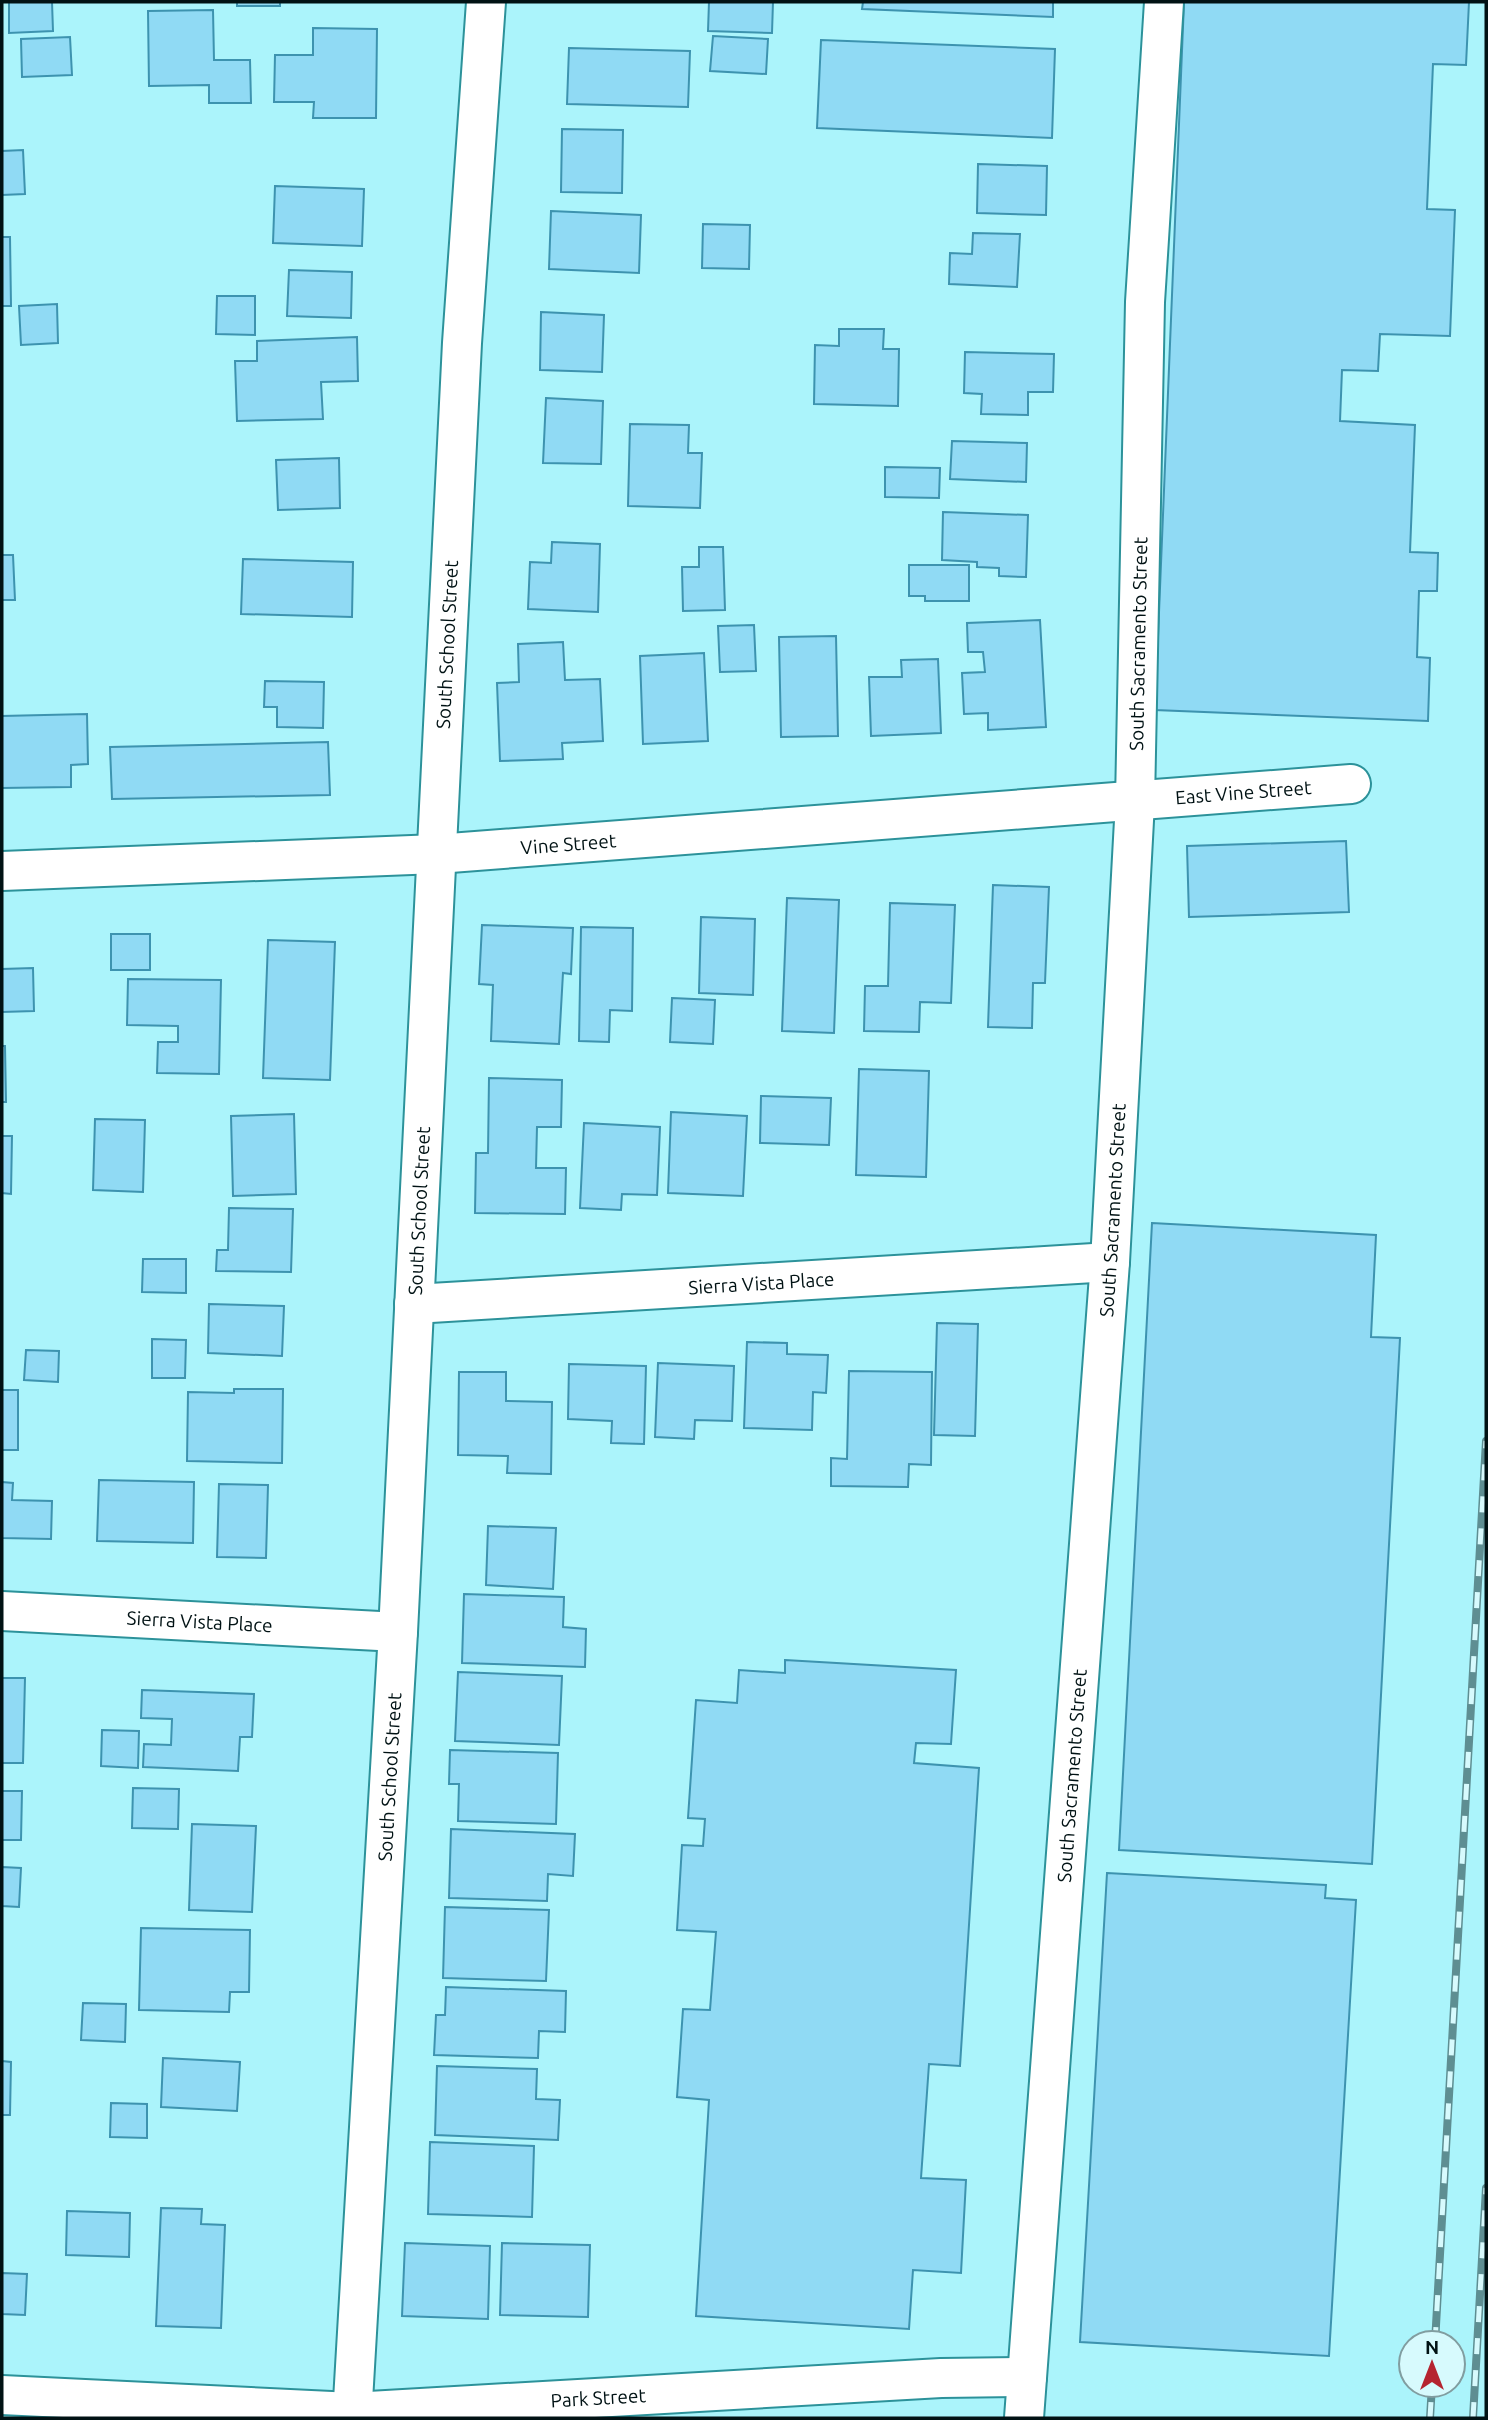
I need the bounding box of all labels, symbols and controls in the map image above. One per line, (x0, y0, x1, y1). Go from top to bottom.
street label: South Sacramento Street (1125, 536, 1151, 751)
street label: South School Street (432, 559, 462, 730)
street label: East Vine Street (1174, 776, 1313, 808)
street label: Vine Street (520, 829, 618, 859)
street label: South Sacramento Street (1095, 1102, 1130, 1318)
street label: South School Street (404, 1125, 434, 1296)
street label: Sierra Vista Place (688, 1268, 835, 1298)
street label: Sierra Vista Place (126, 1607, 273, 1636)
street label: South Sacramento Street (1053, 1668, 1091, 1883)
street label: South School Street (374, 1692, 405, 1862)
north arrow (1397, 2329, 1467, 2399)
text: N (1425, 2336, 1439, 2358)
street label: Park Street (550, 2384, 647, 2412)

